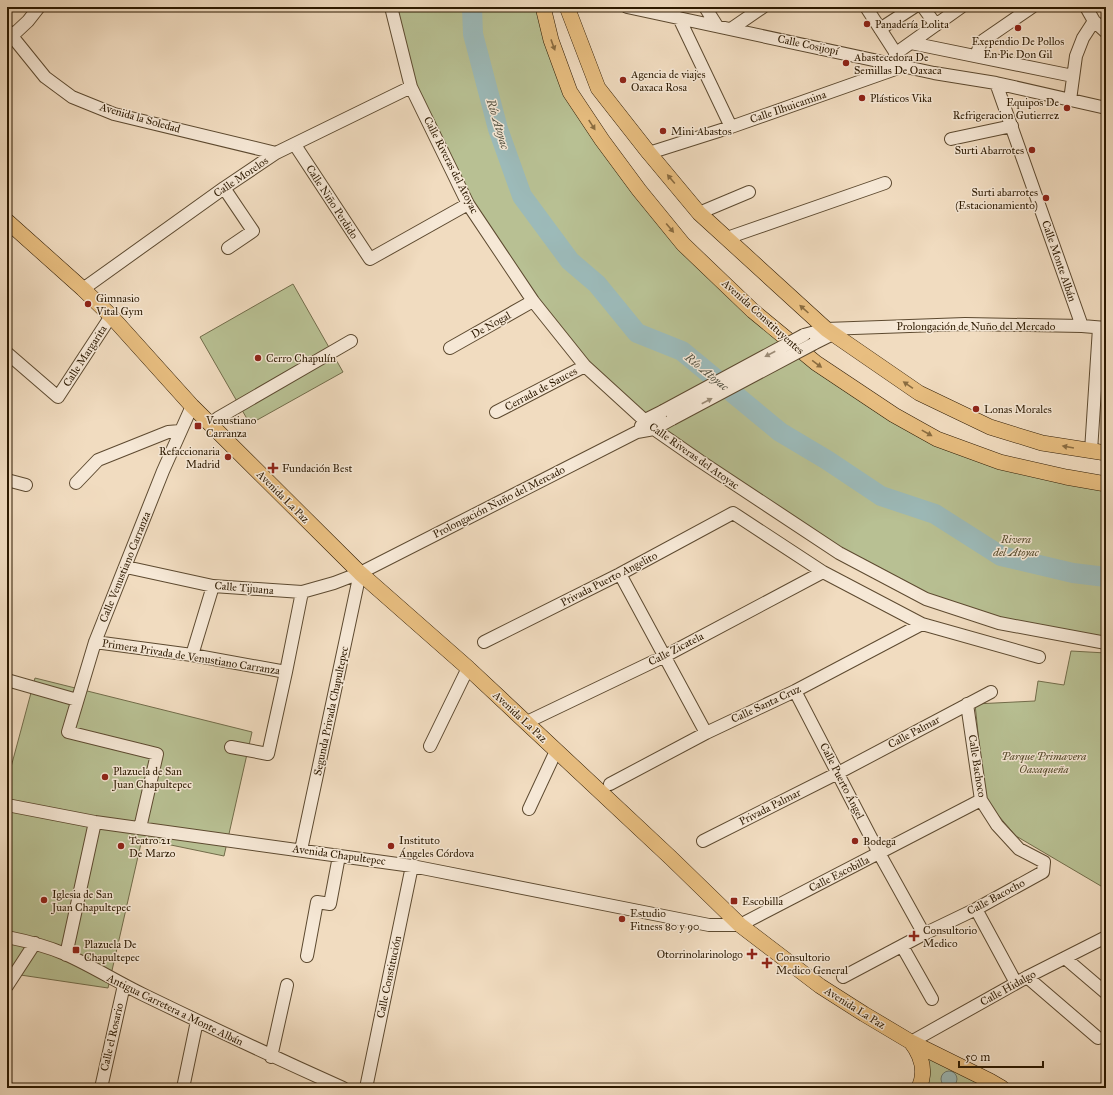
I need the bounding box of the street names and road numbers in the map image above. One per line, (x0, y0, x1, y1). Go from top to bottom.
street label: Calle Cosijopí (776, 32, 841, 58)
street label: Calle Ilhuicamina (748, 88, 828, 126)
street label: Avenida la Soledad (97, 100, 182, 136)
street label: Calle Riveras del Atoyac (421, 114, 481, 216)
street label: Calle Morelos (211, 154, 271, 200)
street label: Calle Niño Perdido (303, 163, 361, 242)
street label: Calle Monte Albán (1039, 219, 1079, 303)
street label: Avenida Constituyentes (719, 276, 807, 357)
street label: De Nogal (469, 309, 513, 341)
street label: Prolongación de Nuño del Mercado (897, 320, 1056, 333)
street label: Calle Margarita (60, 323, 110, 389)
street label: Cerrada de Sauces (503, 364, 579, 414)
street label: Calle Riveras del Atoyac (646, 420, 742, 492)
street label: Prolongación Nuño del Mercado (431, 463, 568, 541)
street label: Avenida La Paz (253, 467, 312, 526)
street label: Calle Venustiano Carranza (97, 509, 153, 624)
street label: Privada Puerto Angelito (558, 549, 660, 609)
street label: Calle Tijuana (214, 579, 274, 597)
street label: Calle Zicatela (646, 629, 706, 668)
street label: Primera Privada de Venustiano Carranza (101, 637, 281, 678)
street label: Segunda Privada Chapultepec (311, 645, 351, 777)
street label: Calle Santa Cruz (729, 682, 803, 726)
street label: Avenida La Paz (490, 688, 550, 745)
street label: Calle Palmar (886, 713, 943, 751)
street label: Calle Bachoco (966, 734, 988, 799)
street label: Calle Puerto Ángel (817, 741, 867, 821)
street label: Privada Palmar (737, 786, 804, 828)
street label: Avenida Chapultepec (291, 842, 387, 868)
street label: Calle Escobilla (807, 853, 872, 895)
street label: Calle Bacocho (965, 876, 1027, 918)
street label: Calle Constitución (374, 935, 404, 1019)
street label: Calle Hidalgo (978, 967, 1038, 1009)
street label: Antigua Carretera a Monte Albán (104, 971, 245, 1049)
street label: Avenida La Paz (821, 984, 888, 1032)
street label: Calle el Rosario (98, 1001, 126, 1072)

